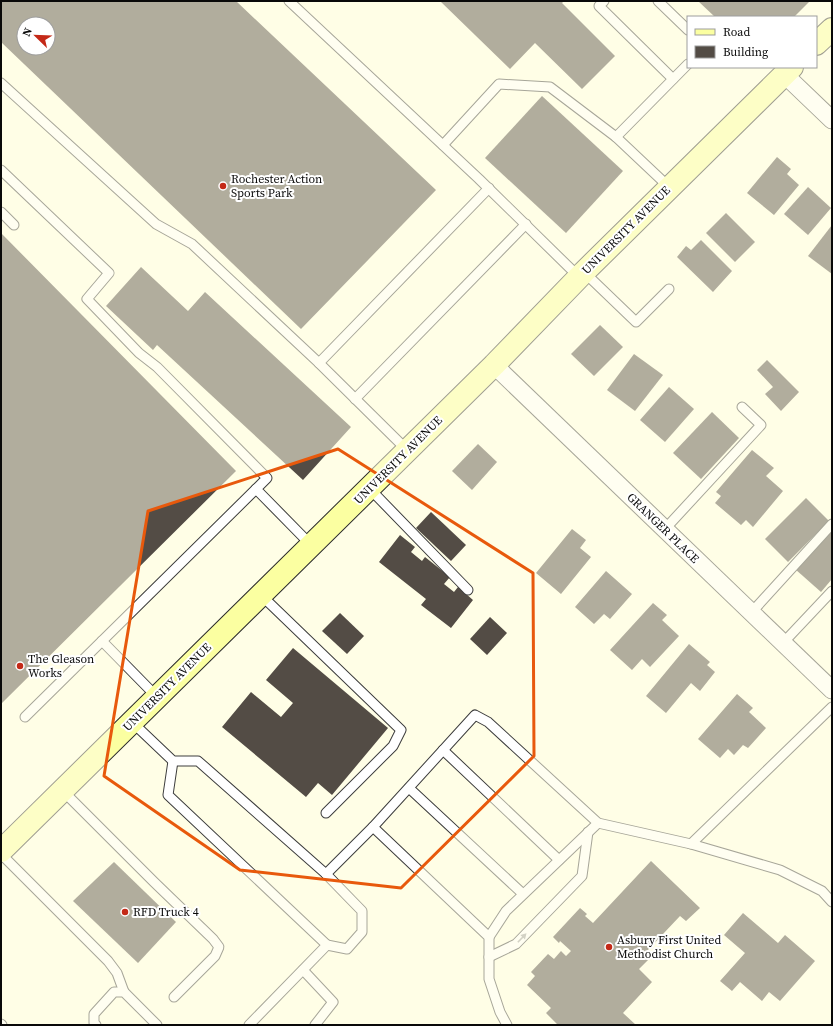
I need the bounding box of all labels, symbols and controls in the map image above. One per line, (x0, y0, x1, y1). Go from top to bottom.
north arrow (16, 16, 56, 56)
legend (687, 16, 817, 68)
text: Road (723, 24, 750, 40)
text: N (19, 26, 36, 39)
text: Building (723, 44, 768, 60)
place label: Rochester Action Sports Park (231, 171, 322, 201)
marker: Rochester Action Sports Park (218, 181, 228, 191)
street label: UNIVERSITY AVENUE (578, 182, 674, 278)
street label: UNIVERSITY AVENUE (350, 412, 446, 508)
street label: GRANGER PLACE (623, 489, 703, 567)
street label: UNIVERSITY AVENUE (119, 639, 215, 735)
place label: The Gleason Works (28, 651, 94, 681)
marker: The Gleason Works (15, 661, 25, 671)
place label: RFD Truck 4 (133, 904, 199, 920)
marker: RFD Truck 4 (120, 907, 130, 917)
place label: Asbury First United Methodist Church (617, 932, 721, 962)
one-way arrow (518, 933, 527, 943)
marker: Asbury First United Methodist Church (604, 942, 614, 952)

